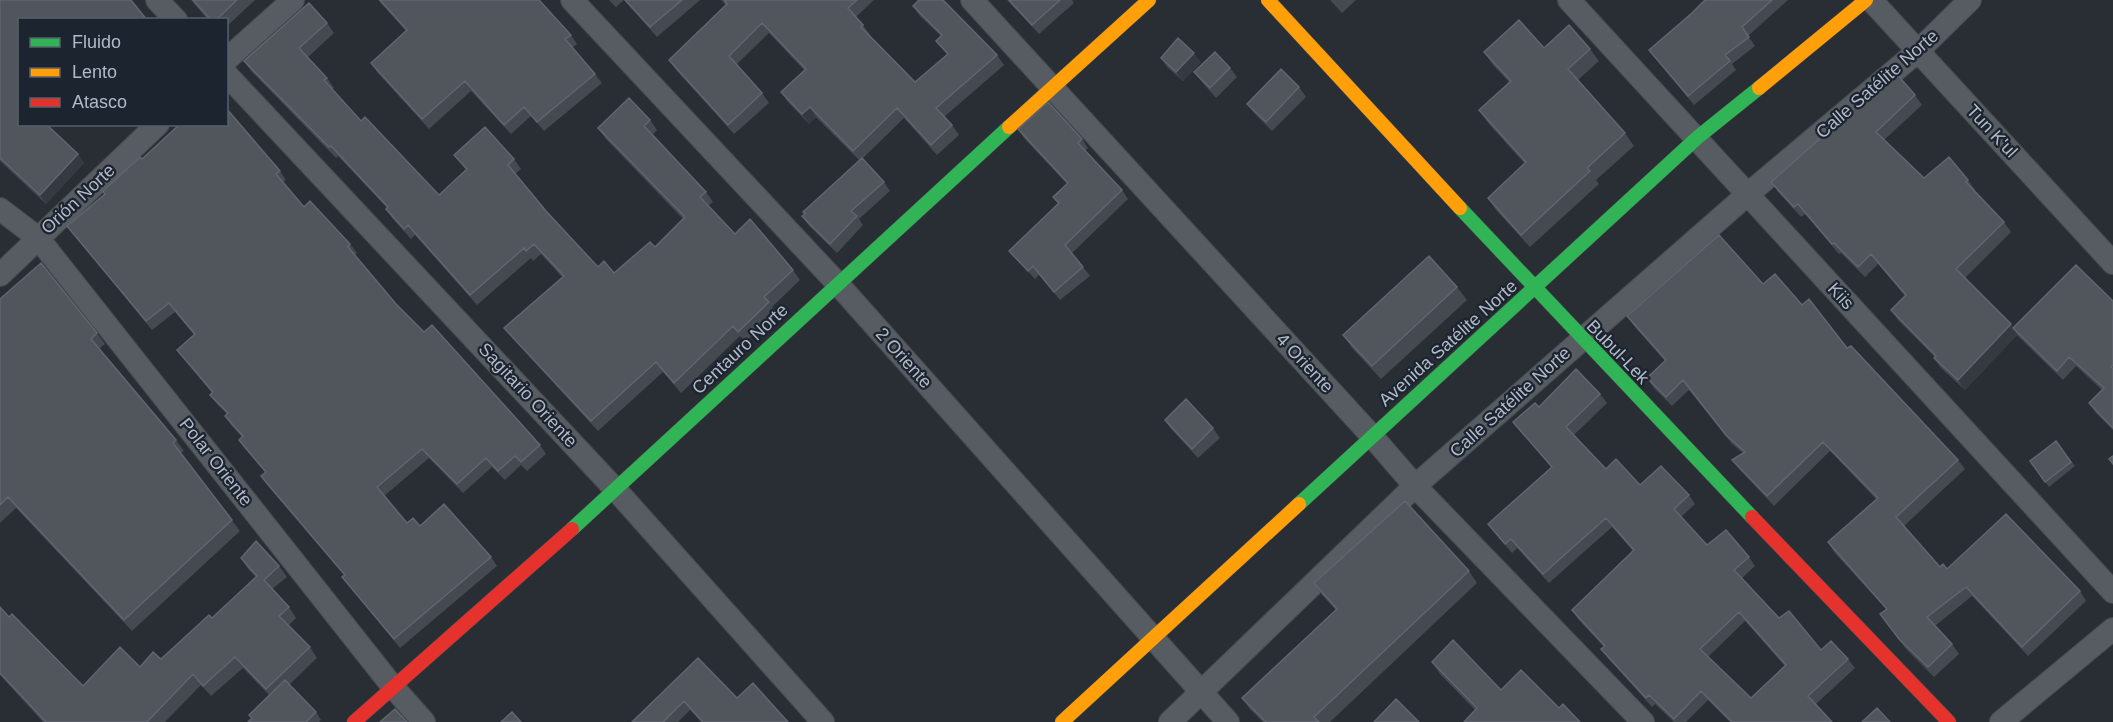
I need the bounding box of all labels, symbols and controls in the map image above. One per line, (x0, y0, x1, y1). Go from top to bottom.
legend (18, 18, 228, 126)
street label: Calle Satélite Norte (1812, 26, 1942, 142)
text: Fluido (72, 32, 121, 52)
text: Lento (72, 62, 117, 82)
text: Atasco (72, 92, 127, 112)
street label: Tun K'ul (1963, 100, 2021, 162)
street label: Orión Norte (37, 160, 119, 238)
street label: Avenida Satélite Norte (1375, 276, 1521, 410)
street label: Kiis (1824, 279, 1858, 313)
street label: Centauro Norte (688, 300, 792, 398)
street label: Bubul-Lek (1583, 316, 1654, 389)
street label: 2 Oriente (872, 324, 936, 392)
street label: 4 Oriente (1272, 329, 1338, 397)
street label: Sagitario Oriente (475, 339, 581, 451)
street label: Calle Satélite Norte (1446, 343, 1574, 461)
street label: Polar Oriente (175, 414, 257, 510)

